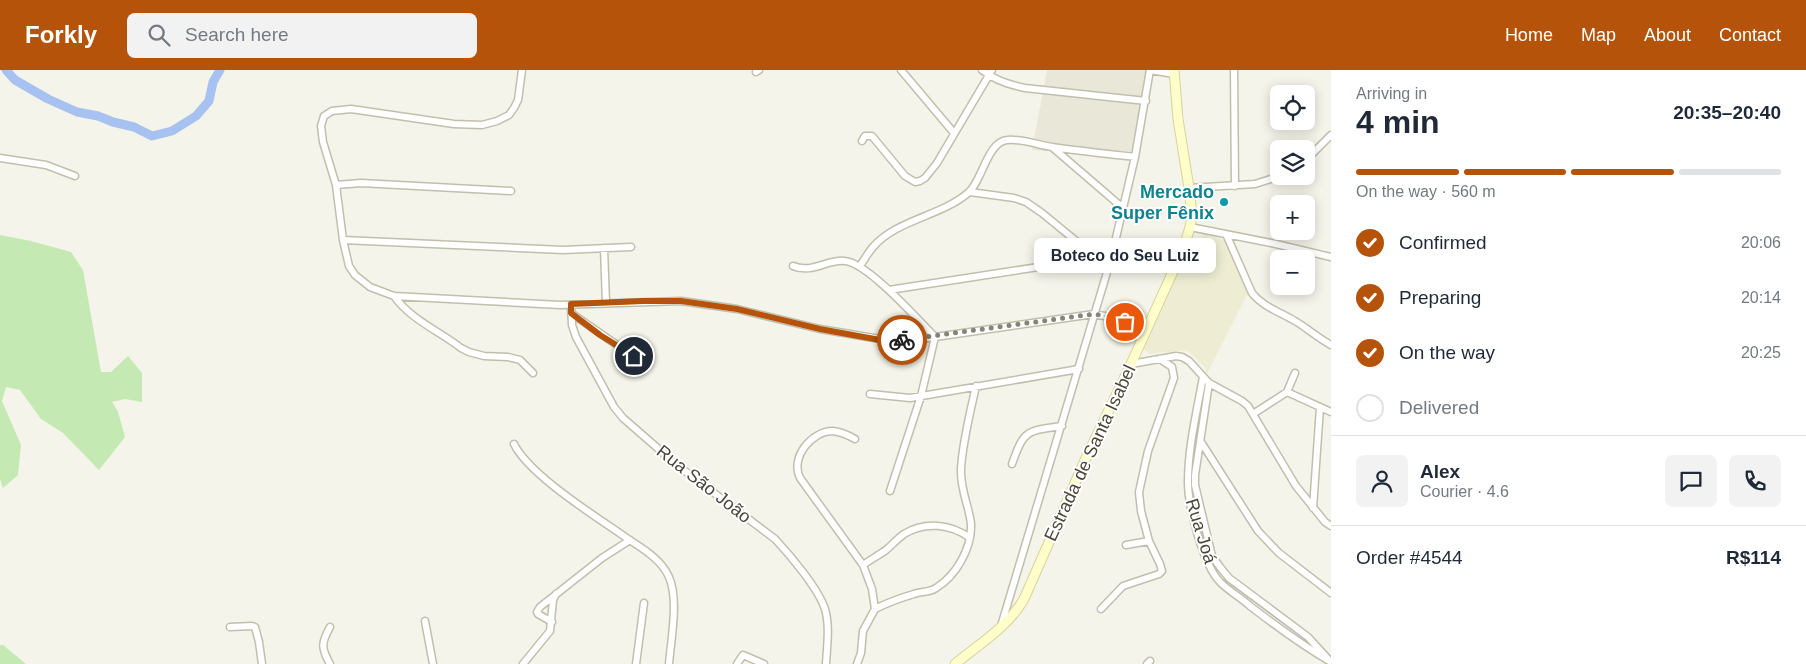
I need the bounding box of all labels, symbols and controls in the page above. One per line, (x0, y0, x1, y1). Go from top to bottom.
search box (127, 13, 477, 58)
text: Forkly (25, 21, 97, 48)
icon: search (145, 21, 173, 49)
text: Search here (185, 24, 289, 45)
text: Home (1505, 25, 1553, 45)
text: Map (1581, 25, 1616, 45)
text: About (1644, 25, 1691, 45)
text: Contact (1719, 25, 1781, 45)
map controls (1270, 85, 1315, 295)
button: locate (1270, 85, 1315, 130)
text: Arriving in (1356, 85, 1427, 102)
text: 20:35–20:40 (1673, 102, 1781, 123)
text: 4 min (1356, 104, 1440, 140)
button: layers (1270, 140, 1315, 185)
place label: Mercado Super Fênix (1111, 182, 1214, 223)
text: On the way · 560 m (1356, 183, 1496, 200)
button: + (1270, 195, 1315, 240)
marker: Mercado Super Fênix (1218, 196, 1230, 208)
icon: check (1356, 229, 1384, 257)
text: Confirmed (1399, 232, 1487, 253)
text: 20:06 (1741, 234, 1781, 251)
callout: Boteco do Seu Luiz (1034, 237, 1216, 272)
text: Boteco do Seu Luiz (1051, 247, 1199, 264)
button: − (1270, 250, 1315, 295)
icon: check (1356, 284, 1384, 312)
text: Preparing (1399, 287, 1481, 308)
text: 20:14 (1741, 289, 1781, 306)
pin (1104, 301, 1146, 343)
icon: bag (1111, 308, 1139, 336)
courier (877, 315, 927, 365)
icon: bike (888, 326, 916, 354)
pin (613, 335, 655, 377)
icon: check (1356, 339, 1384, 367)
icon: home (620, 342, 648, 370)
text: On the way (1399, 342, 1495, 363)
text: 20:25 (1741, 344, 1781, 361)
street label: Estrada de Santa Isabel (1040, 362, 1140, 544)
text: Delivered (1399, 397, 1479, 418)
street label: Rua São João (653, 441, 755, 527)
button: person (1356, 455, 1408, 507)
button: chat (1665, 455, 1717, 507)
button: phone (1729, 455, 1781, 507)
text: Alex (1420, 461, 1460, 482)
text: Courier · 4.6 (1420, 483, 1509, 500)
street label: Rua Joá (1182, 496, 1221, 567)
text: Order #4544 (1356, 547, 1463, 568)
text: R$114 (1726, 547, 1781, 568)

